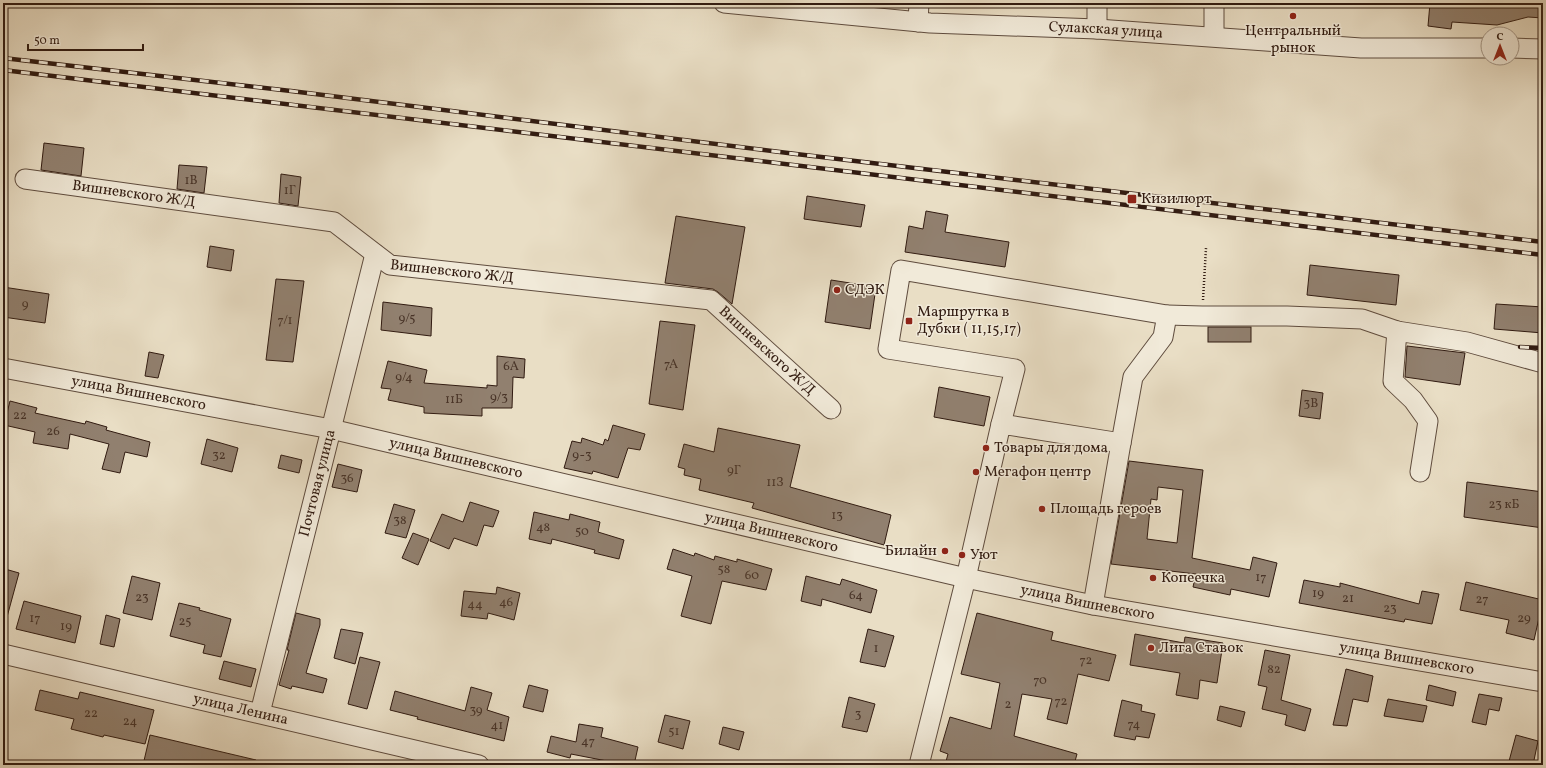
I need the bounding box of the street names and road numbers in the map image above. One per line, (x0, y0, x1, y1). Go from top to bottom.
street label: Сулакская улица (1048, 17, 1164, 44)
street label: Вишневского Ж/Д (71, 175, 197, 213)
street label: Вишневского Ж/Д (389, 255, 515, 289)
street label: Вишневского Ж/Д (714, 301, 820, 400)
street label: улица Вишневского (70, 370, 208, 416)
street label: Почтовая улица (294, 427, 341, 539)
street label: улица Вишневского (387, 433, 525, 484)
street label: улица Вишневского (703, 507, 840, 558)
street label: улица Вишневского (1018, 579, 1156, 626)
street label: улица Вишневского (1338, 637, 1476, 681)
street label: улица Ленина (191, 688, 290, 731)

